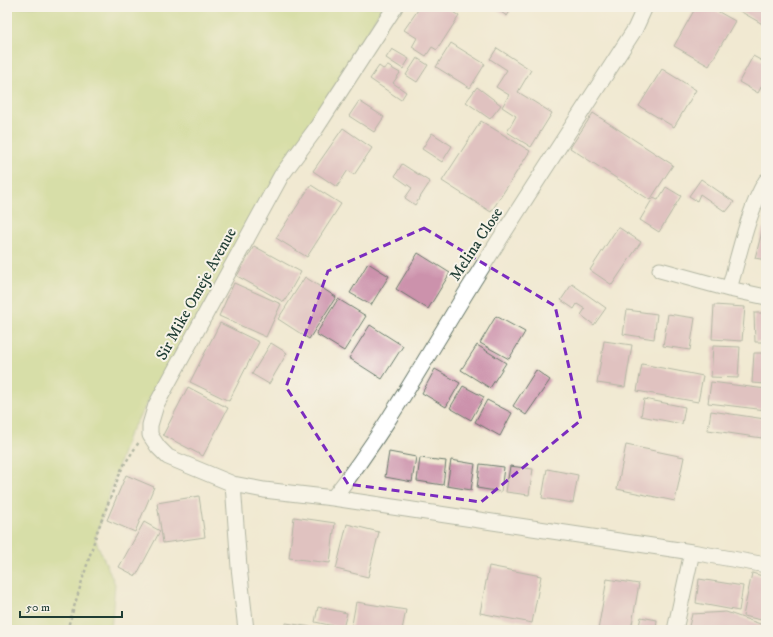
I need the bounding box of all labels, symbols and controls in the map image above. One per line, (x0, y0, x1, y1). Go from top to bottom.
street label: Melina Close (445, 203, 507, 285)
street label: Sir Mike Omeje Avenue (151, 224, 241, 364)
scale bar (20, 593, 122, 619)
text: 50 m (26, 600, 50, 615)

